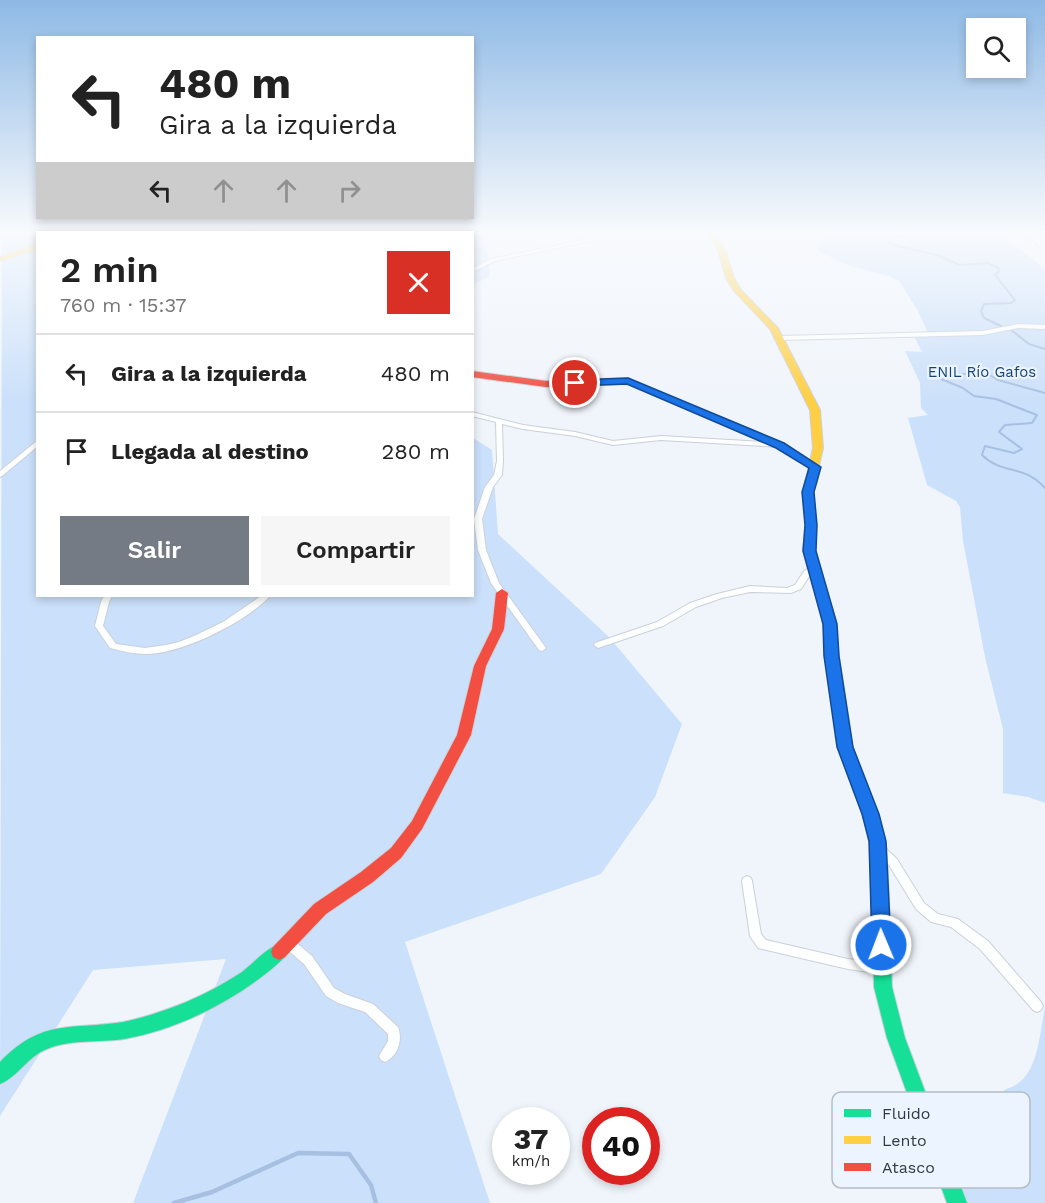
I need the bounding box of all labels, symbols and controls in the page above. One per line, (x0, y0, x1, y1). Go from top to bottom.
map controls (966, 18, 1026, 78)
button: search (966, 18, 1026, 78)
text: 480 m (159, 59, 291, 108)
icon: left (60, 60, 138, 138)
text: Gira a la izquierda (159, 109, 397, 141)
icon: left (144, 174, 177, 207)
icon: ahead (207, 174, 240, 207)
icon: ahead (270, 174, 303, 207)
icon: right (333, 174, 366, 207)
text: 2 min (60, 249, 159, 291)
button: close (387, 251, 450, 314)
text: 760 m · 15:37 (60, 293, 187, 317)
icon: left (60, 357, 93, 390)
pin (549, 357, 600, 408)
text: Gira a la izquierda (111, 361, 307, 386)
text: 480 m (381, 361, 450, 386)
park label: ENIL Río Gafos (928, 363, 1036, 381)
icon: arrive (558, 366, 591, 399)
icon: arrive (60, 435, 93, 468)
text: Llegada al destino (111, 439, 309, 464)
text: 280 m (381, 439, 450, 464)
button: Salir (60, 516, 249, 585)
button: Compartir (261, 516, 450, 585)
position arrow (849, 913, 913, 977)
legend (832, 1092, 1030, 1188)
text: Fluido (882, 1104, 930, 1123)
speed limit sign: 40 (582, 1107, 660, 1185)
text: 37 (513, 1121, 549, 1156)
text: Lento (882, 1131, 927, 1150)
text: km/h (512, 1152, 550, 1170)
text: Atasco (882, 1158, 935, 1177)

